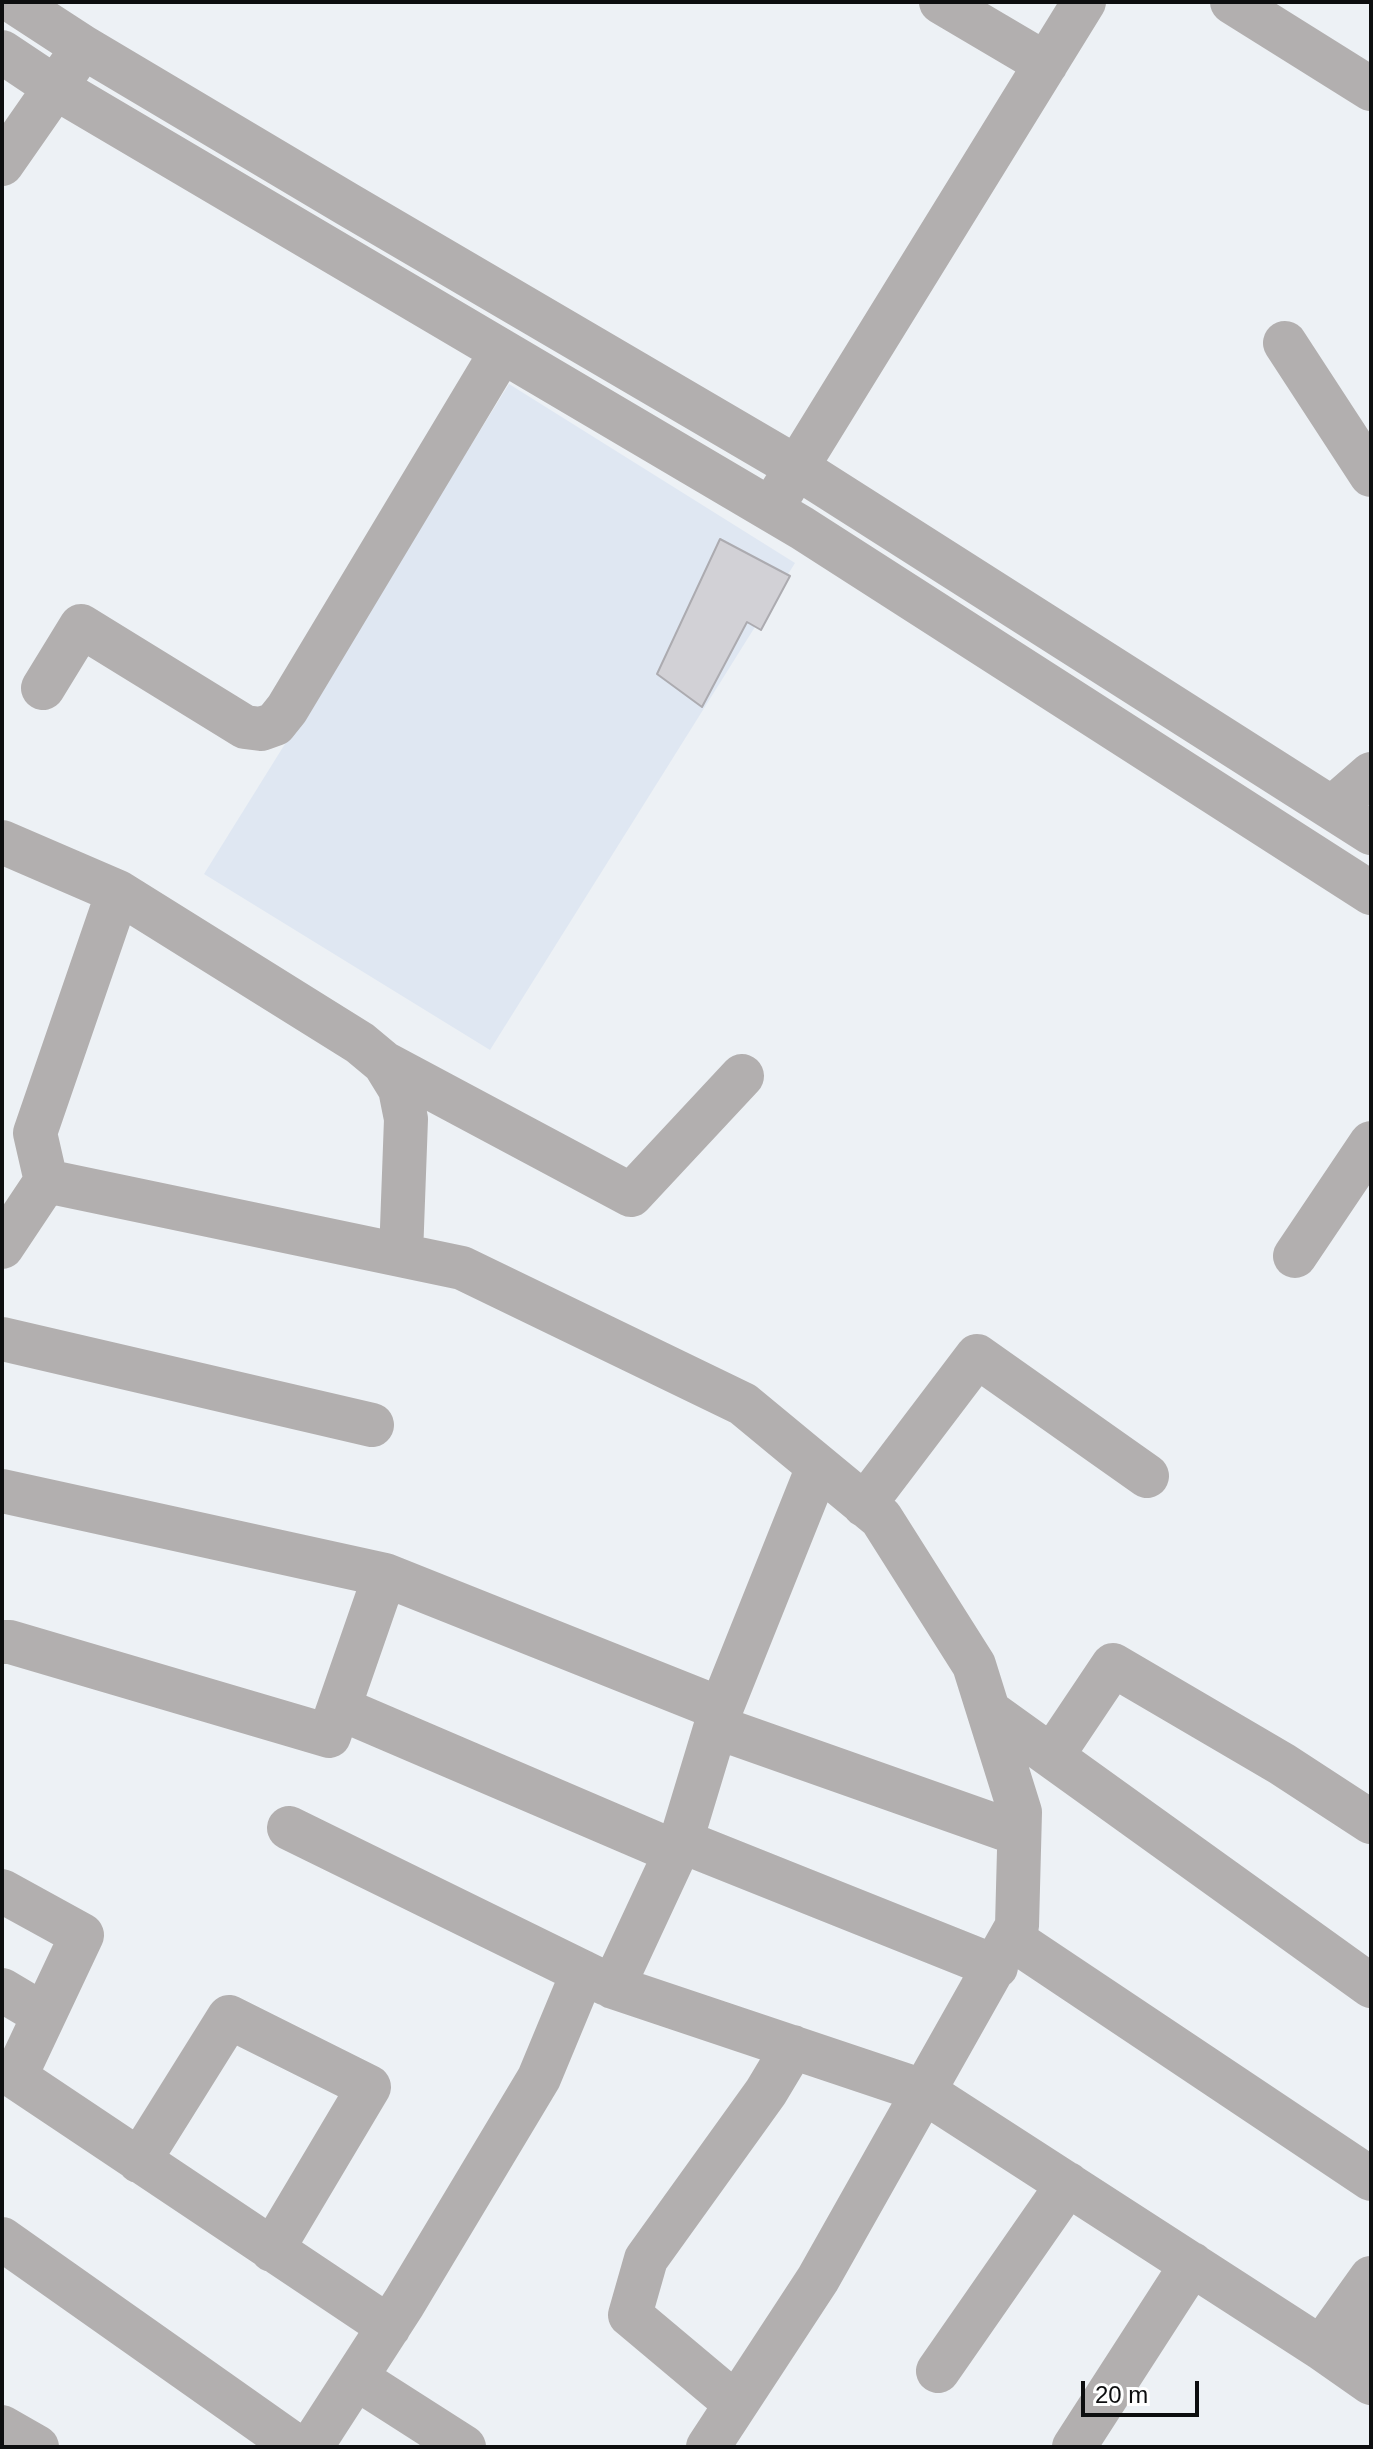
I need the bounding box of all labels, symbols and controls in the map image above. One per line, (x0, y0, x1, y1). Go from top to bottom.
scale bar (1085, 2365, 1203, 2415)
text: 20 m (1095, 2381, 1148, 2408)

